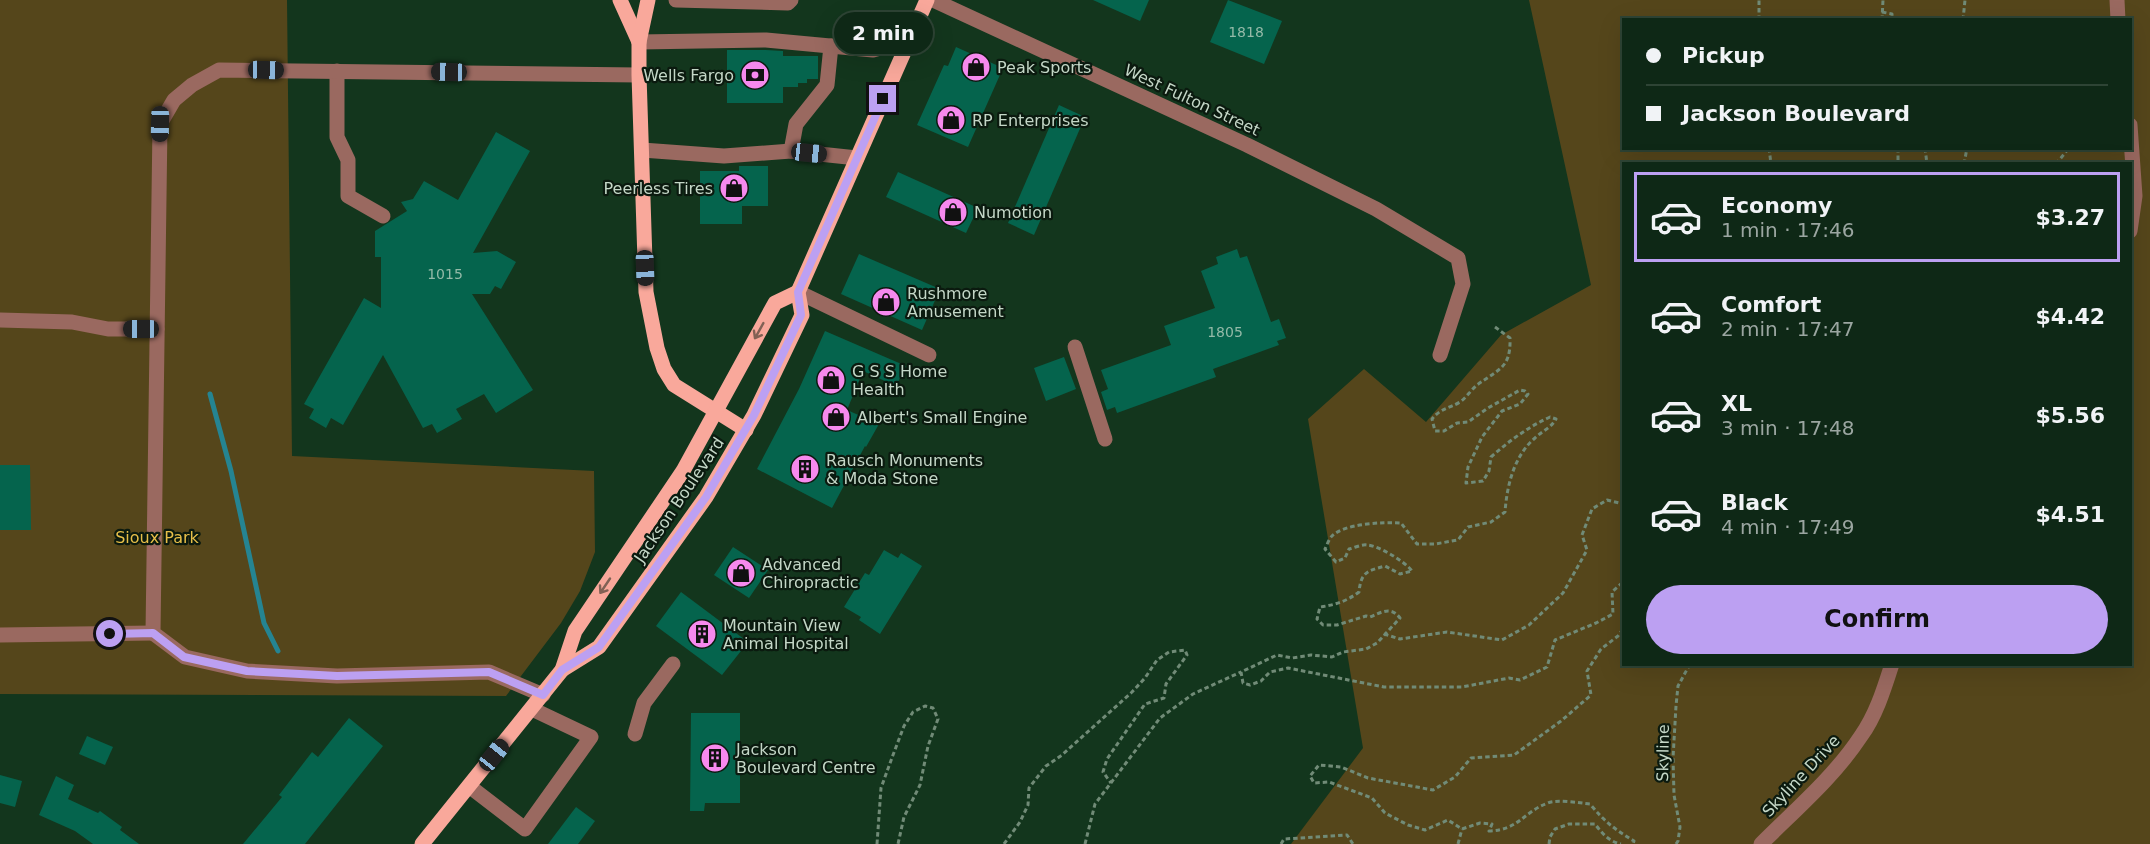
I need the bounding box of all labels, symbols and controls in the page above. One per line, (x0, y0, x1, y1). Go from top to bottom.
callout: 2 min (834, 12, 932, 54)
text: 2 min (852, 21, 915, 45)
house number: 1818 (1228, 24, 1264, 40)
text: Pickup (1682, 43, 1765, 68)
shop icon: Peak Sports (960, 51, 992, 83)
place label: Peak Sports (997, 58, 1091, 77)
bank icon: Wells Fargo (739, 59, 771, 91)
street label: West Fulton Street (1121, 60, 1263, 140)
car (248, 61, 284, 79)
car (431, 63, 467, 81)
place label: Wells Fargo (643, 66, 734, 85)
route end (869, 85, 896, 112)
text: Jackson Boulevard (1682, 101, 1910, 126)
shop icon: RP Enterprises (935, 104, 967, 136)
car (151, 106, 169, 142)
place label: RP Enterprises (972, 111, 1089, 130)
car (790, 142, 828, 164)
shop icon: Peerless Tires (718, 172, 750, 204)
place label: Peerless Tires (603, 179, 713, 198)
icon: car (1649, 190, 1703, 244)
text: Economy (1721, 193, 1832, 218)
shop icon: Numotion (937, 196, 969, 228)
place label: Numotion (974, 203, 1052, 222)
text: $3.27 (2035, 205, 2105, 230)
text: 1 min · 17:46 (1721, 218, 1855, 242)
car (635, 250, 655, 286)
house number: 1015 (427, 266, 463, 282)
place label: Rushmore Amusement (907, 284, 1004, 321)
shop icon: Rushmore Amusement (870, 286, 902, 318)
icon: car (1649, 289, 1703, 343)
text: Comfort (1721, 292, 1821, 317)
text: $4.42 (2035, 304, 2105, 329)
text: 2 min · 17:47 (1721, 317, 1855, 341)
car (123, 320, 159, 338)
one-way arrow (753, 322, 765, 339)
house number: 1805 (1207, 324, 1243, 340)
place label: G S S Home Health (852, 362, 947, 399)
shop icon: G S S Home Health (815, 364, 847, 396)
icon: car (1649, 388, 1703, 442)
text: XL (1721, 391, 1752, 416)
shop icon: Albert's Small Engine (820, 401, 852, 433)
text: $5.56 (2035, 403, 2105, 428)
place label: Albert's Small Engine (857, 408, 1027, 427)
text: 3 min · 17:48 (1721, 416, 1855, 440)
street label: Jackson Boulevard (630, 434, 728, 567)
place label: Rausch Monuments & Moda Stone (826, 451, 983, 488)
building icon: Rausch Monuments & Moda Stone (789, 453, 821, 485)
icon: car (1649, 487, 1703, 541)
text: Black (1721, 490, 1788, 515)
text: $4.51 (2035, 502, 2105, 527)
text: 4 min · 17:49 (1721, 515, 1855, 539)
park label: Sioux Park (115, 528, 200, 547)
place label: Advanced Chiropractic (762, 555, 859, 592)
shop icon: Advanced Chiropractic (725, 557, 757, 589)
one-way arrow (599, 577, 611, 594)
button: Confirm (1646, 585, 2108, 654)
place label: Mountain View Animal Hospital (723, 616, 849, 653)
building icon: Mountain View Animal Hospital (686, 618, 718, 650)
route start (96, 620, 123, 647)
street label: Skyline (1653, 724, 1673, 782)
street label: Skyline Drive (1758, 731, 1844, 821)
car (476, 735, 512, 775)
place label: Jackson Boulevard Centre (735, 740, 876, 777)
building icon: Jackson Boulevard Centre (699, 742, 731, 774)

